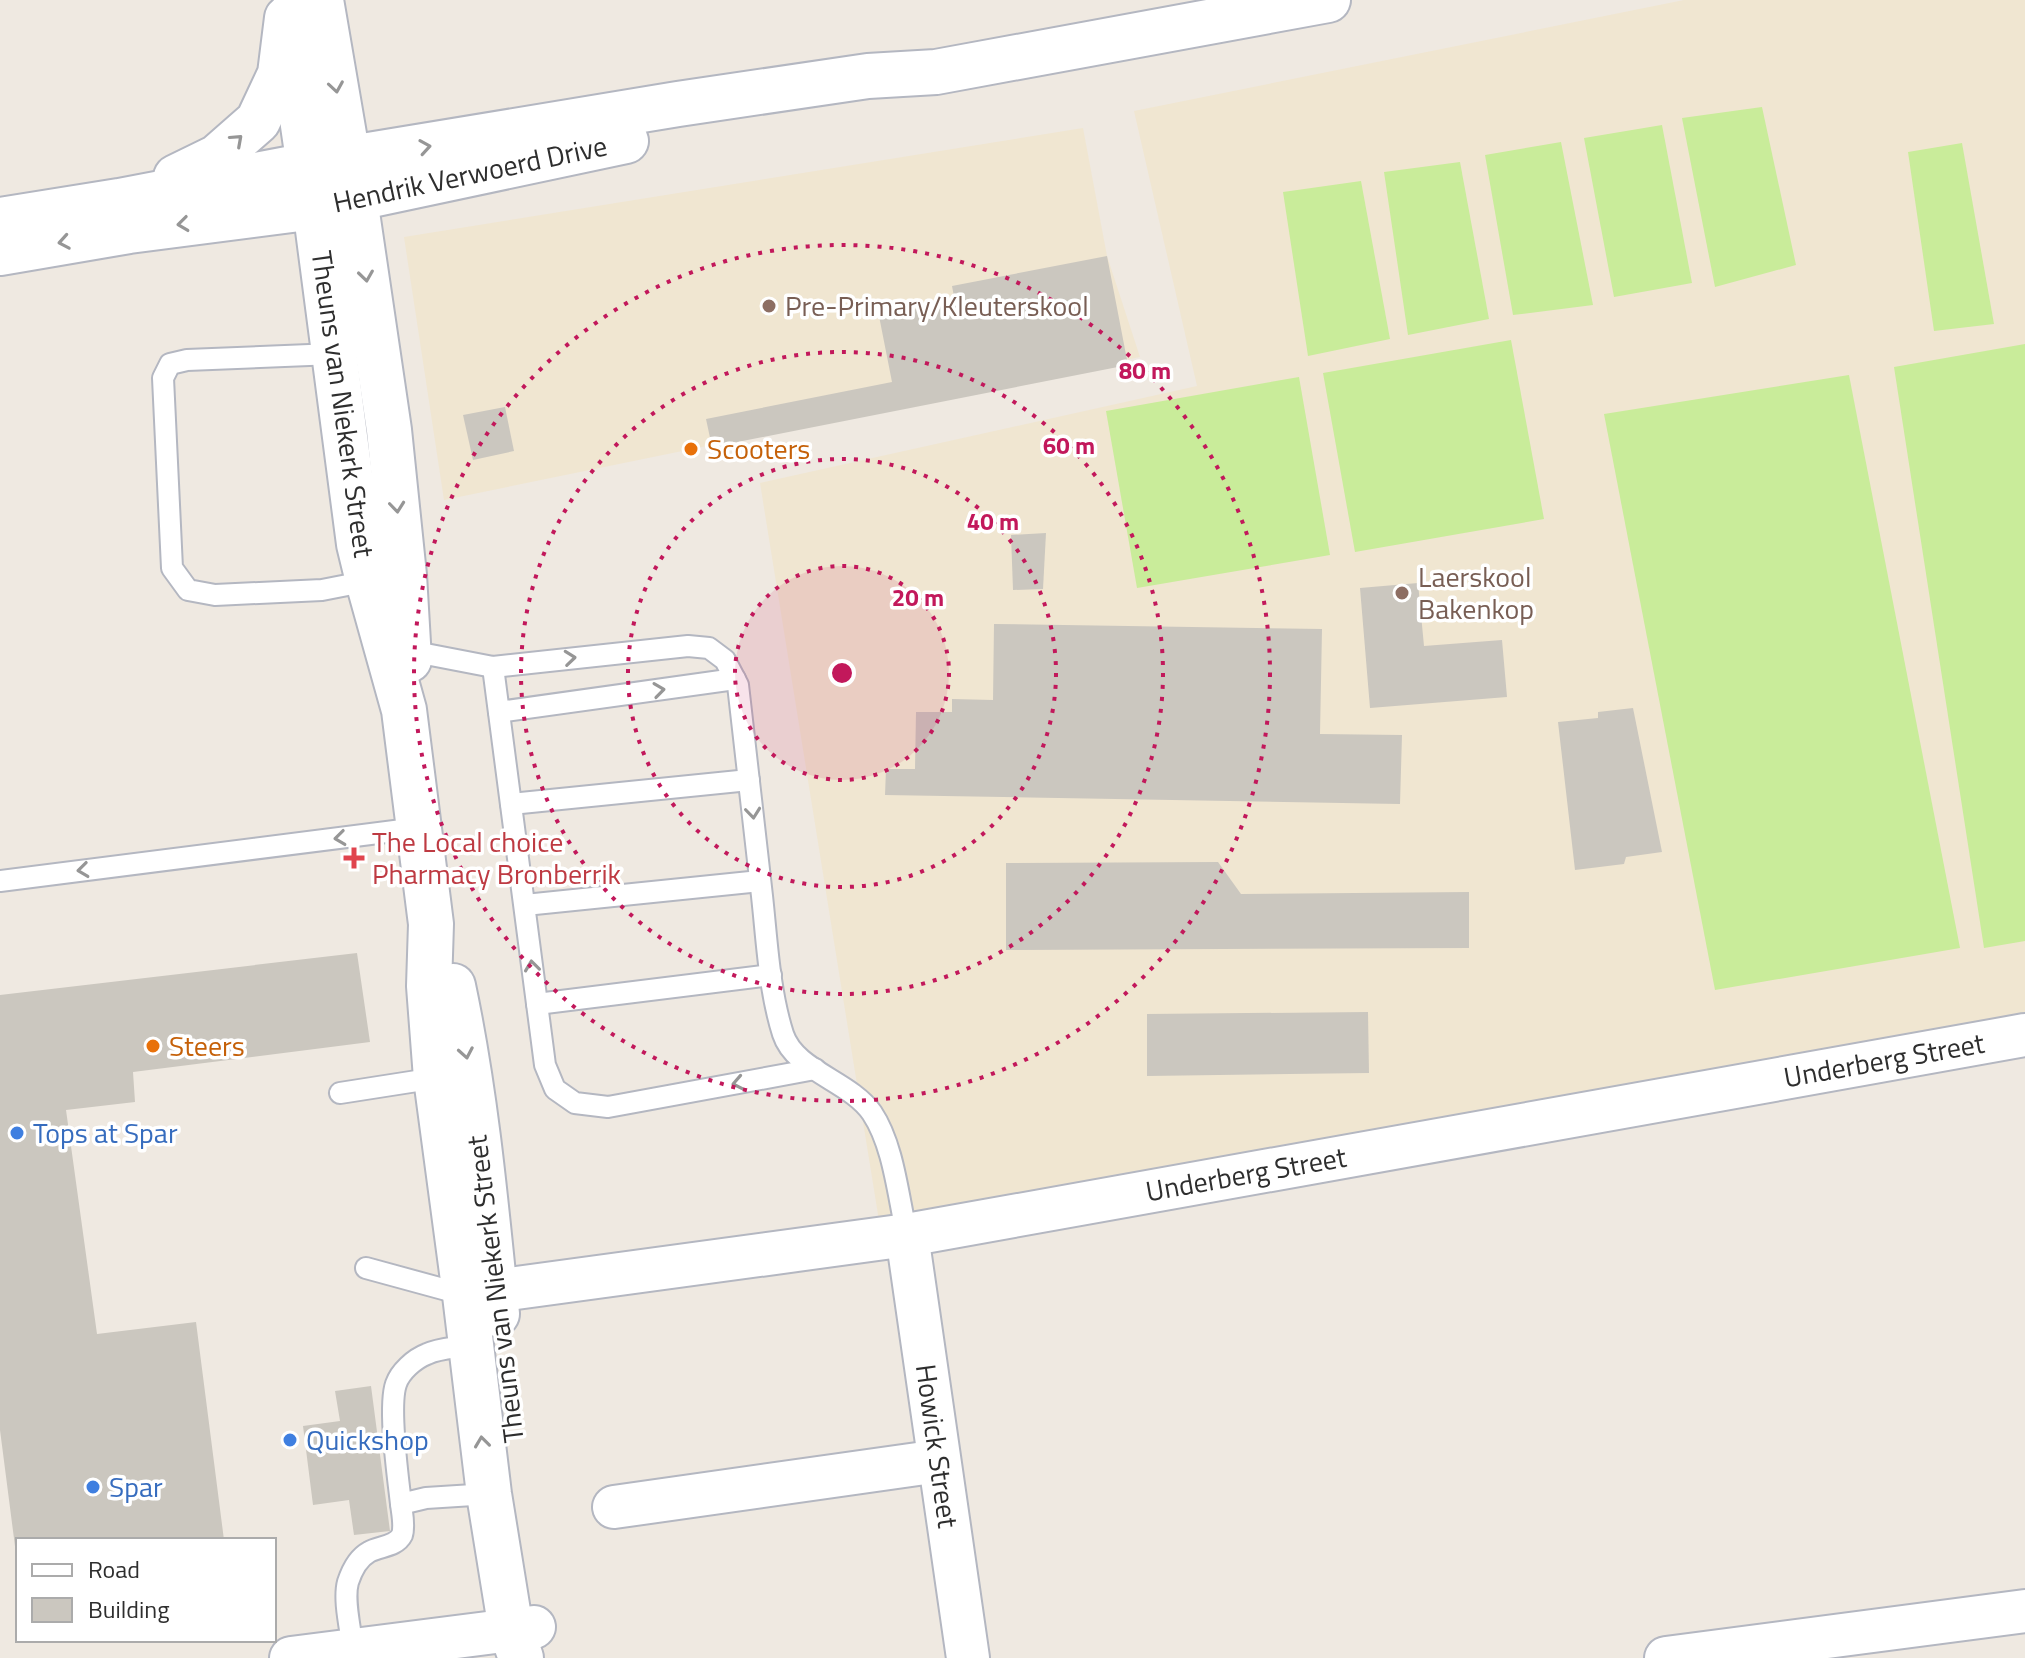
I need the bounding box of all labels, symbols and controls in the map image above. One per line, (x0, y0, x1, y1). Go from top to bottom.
one-way arrow (326, 80, 343, 94)
street label: Hendrik Verwoerd Drive (329, 123, 611, 224)
one-way arrow (228, 135, 242, 150)
one-way arrow (418, 139, 431, 156)
one-way arrow (176, 215, 189, 232)
one-way arrow (58, 233, 71, 250)
street label: Theuns van Niekerk Street (301, 248, 386, 560)
one-way arrow (357, 269, 374, 283)
place label: Pre-Primary/Kleuterskool (785, 284, 1089, 327)
marker: Pre-Primary/Kleuterskool (760, 297, 778, 315)
text: 80 m (1119, 352, 1171, 388)
place label: Scooters (707, 427, 810, 470)
text: 60 m (1043, 427, 1095, 463)
marker: Scooters (682, 440, 700, 458)
one-way arrow (388, 501, 405, 514)
text: 40 m (967, 503, 1019, 539)
place label: Laerskool Bakenkop (1418, 555, 1534, 630)
text: 20 m (892, 579, 944, 615)
marker: Laerskool Bakenkop (1393, 584, 1411, 602)
one-way arrow (564, 650, 577, 667)
centre of rings (828, 659, 856, 687)
one-way arrow (652, 682, 666, 699)
one-way arrow (744, 807, 761, 820)
place label: The Local choice Pharmacy Bronberrik (372, 820, 621, 895)
one-way arrow (334, 829, 347, 846)
marker: The Local choice Pharmacy Bronberrik (343, 847, 365, 869)
one-way arrow (76, 861, 89, 878)
one-way arrow (524, 959, 541, 972)
street label: Underberg Street (1780, 1021, 1988, 1098)
place label: Steers (169, 1024, 245, 1067)
marker: Steers (144, 1037, 162, 1055)
one-way arrow (456, 1047, 473, 1060)
one-way arrow (732, 1074, 745, 1091)
place label: Tops at Spar (33, 1111, 178, 1154)
marker: Tops at Spar (8, 1124, 26, 1142)
street label: Theuns van Niekerk Street (454, 1133, 535, 1445)
street label: Underberg Street (1142, 1135, 1350, 1212)
street label: Howick Street (905, 1361, 970, 1531)
place label: Quickshop (306, 1418, 429, 1461)
marker: Quickshop (281, 1431, 299, 1449)
one-way arrow (474, 1435, 491, 1448)
place label: Spar (109, 1465, 163, 1508)
marker: Spar (84, 1478, 102, 1496)
legend (16, 1538, 276, 1642)
text: Road (88, 1551, 140, 1587)
text: Building (88, 1591, 170, 1627)

